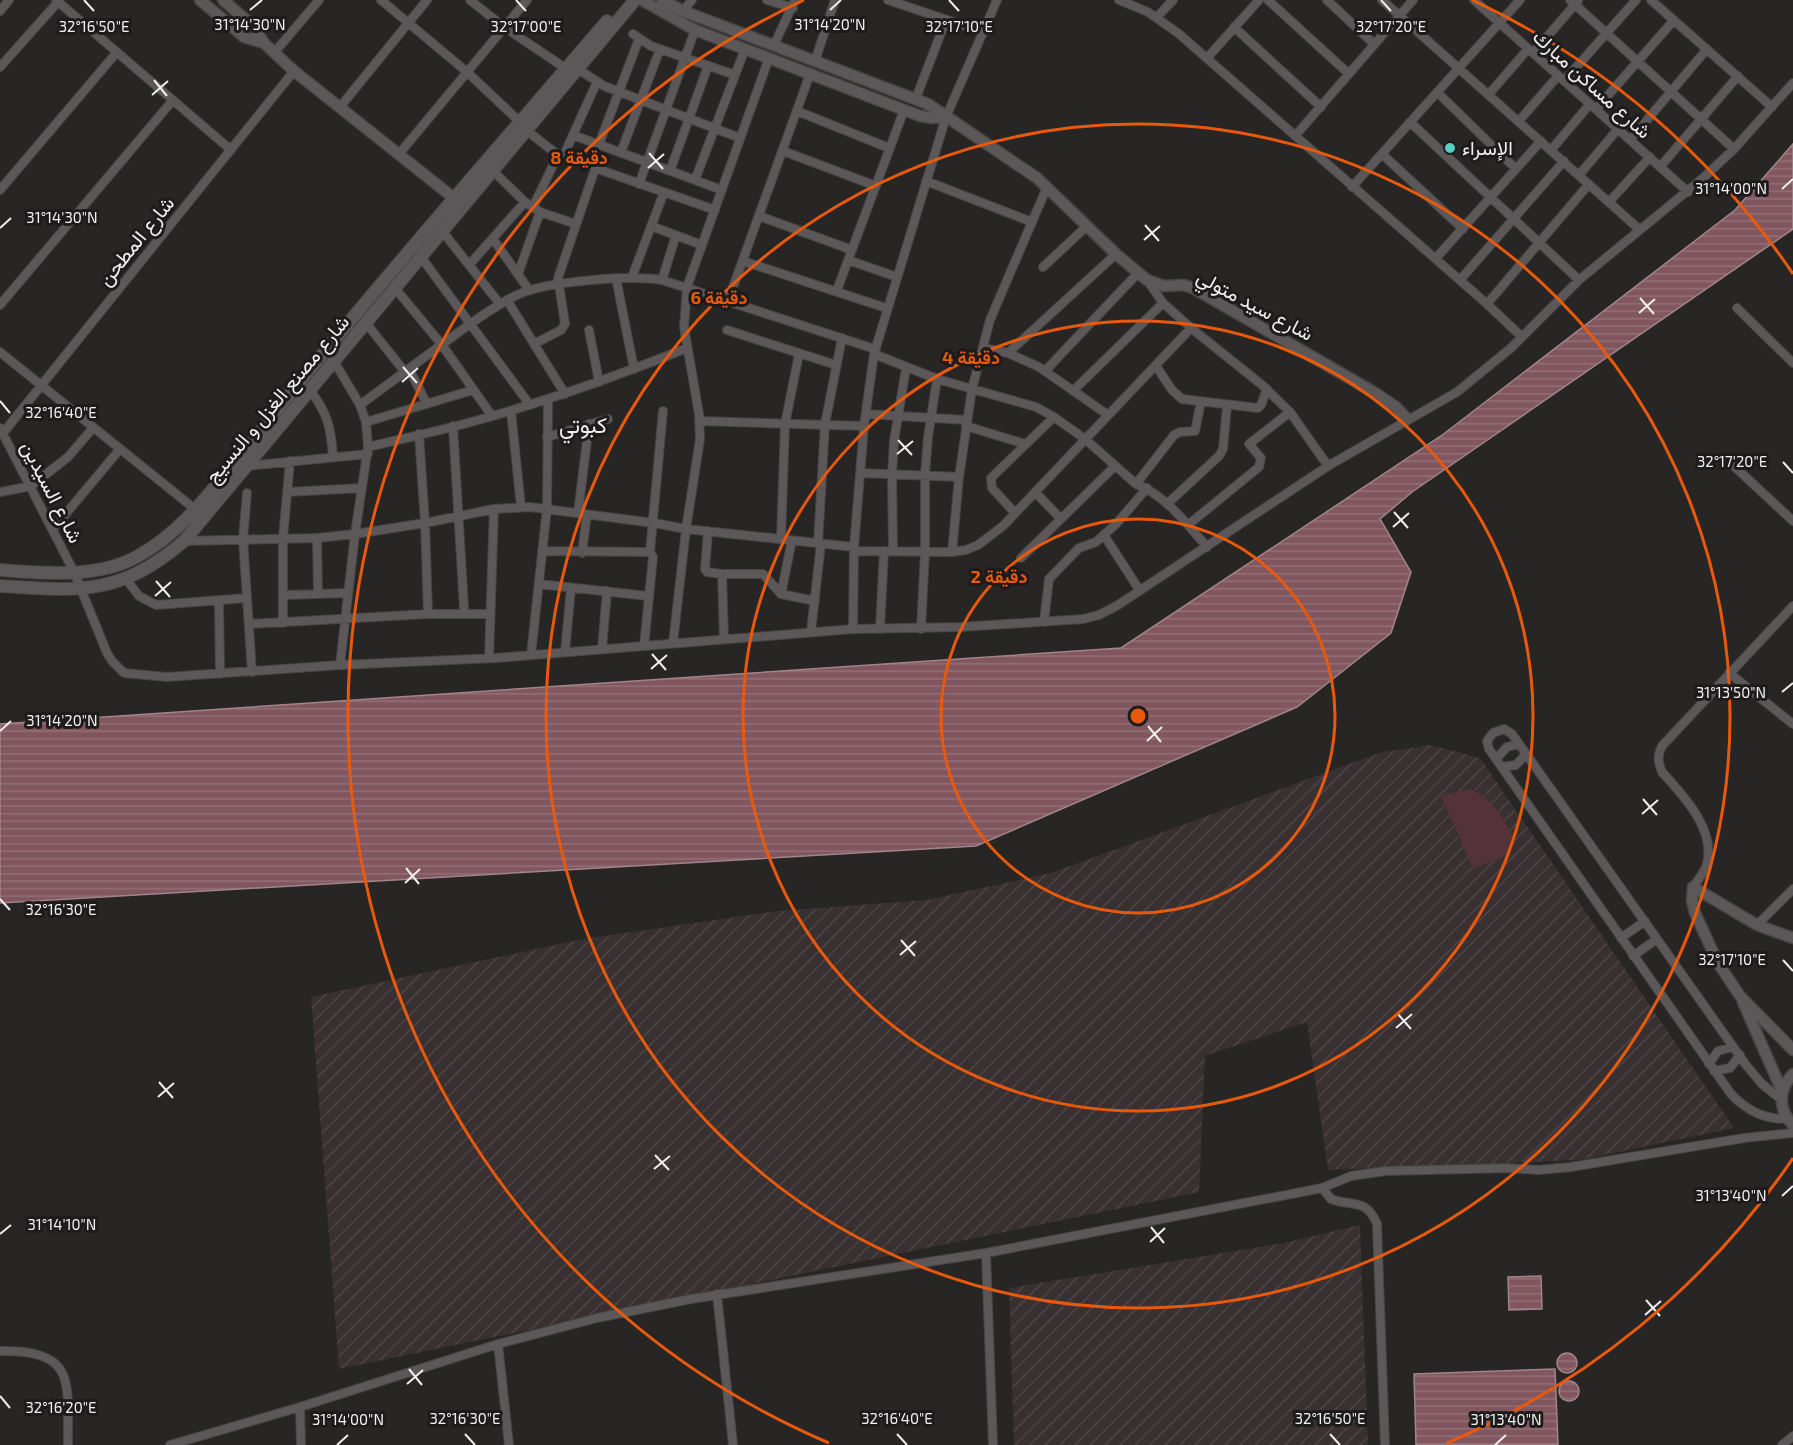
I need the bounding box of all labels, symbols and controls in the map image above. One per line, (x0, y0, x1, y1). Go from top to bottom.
text: 31°14'30"N (214, 15, 286, 33)
text: 31°14'20"N (794, 15, 866, 33)
text: 32°16'50"E (59, 17, 129, 35)
text: 32°17'00"E (491, 17, 561, 35)
text: 32°17'10"E (925, 17, 993, 35)
text: 32°17'20"E (1356, 17, 1426, 35)
street label: شارع مساكن مبارك (1526, 24, 1657, 145)
place label: الإسراء (1462, 135, 1513, 161)
marker: الإسراء (1443, 141, 1457, 155)
text: 8 دقيقة (550, 146, 608, 169)
text: 31°14'00"N (1695, 179, 1767, 197)
street label: شارع المطحن (92, 191, 181, 292)
text: 31°14'30"N (26, 208, 98, 226)
street label: شارع سيد متولي (1190, 263, 1318, 350)
text: 6 دقيقة (691, 286, 748, 309)
street label: شارع مصنع الغزل و النسيج (199, 310, 356, 489)
text: 4 دقيقة (942, 346, 1000, 369)
text: 32°16'40"E (25, 403, 97, 421)
district label: كبوتي (559, 411, 607, 444)
street label: شارع السيدين (14, 437, 89, 548)
text: 32°17'20"E (1697, 452, 1767, 470)
text: 2 دقيقة (971, 565, 1027, 588)
text: 31°13'50"N (1696, 683, 1766, 701)
centre of rings (1128, 706, 1148, 726)
text: 31°14'20"N (26, 711, 98, 729)
text: 32°16'30"E (26, 900, 96, 918)
text: 32°17'10"E (1698, 950, 1766, 968)
text: 31°13'40"N (1695, 1186, 1767, 1204)
text: 31°14'10"N (28, 1215, 96, 1233)
text: 32°16'20"E (25, 1398, 97, 1416)
text: 32°16'30"E (430, 1409, 500, 1427)
text: 32°16'40"E (861, 1409, 933, 1427)
text: 32°16'50"E (1295, 1409, 1365, 1427)
text: 31°14'00"N (312, 1410, 384, 1428)
text: 31°13'40"N (1470, 1410, 1542, 1428)

